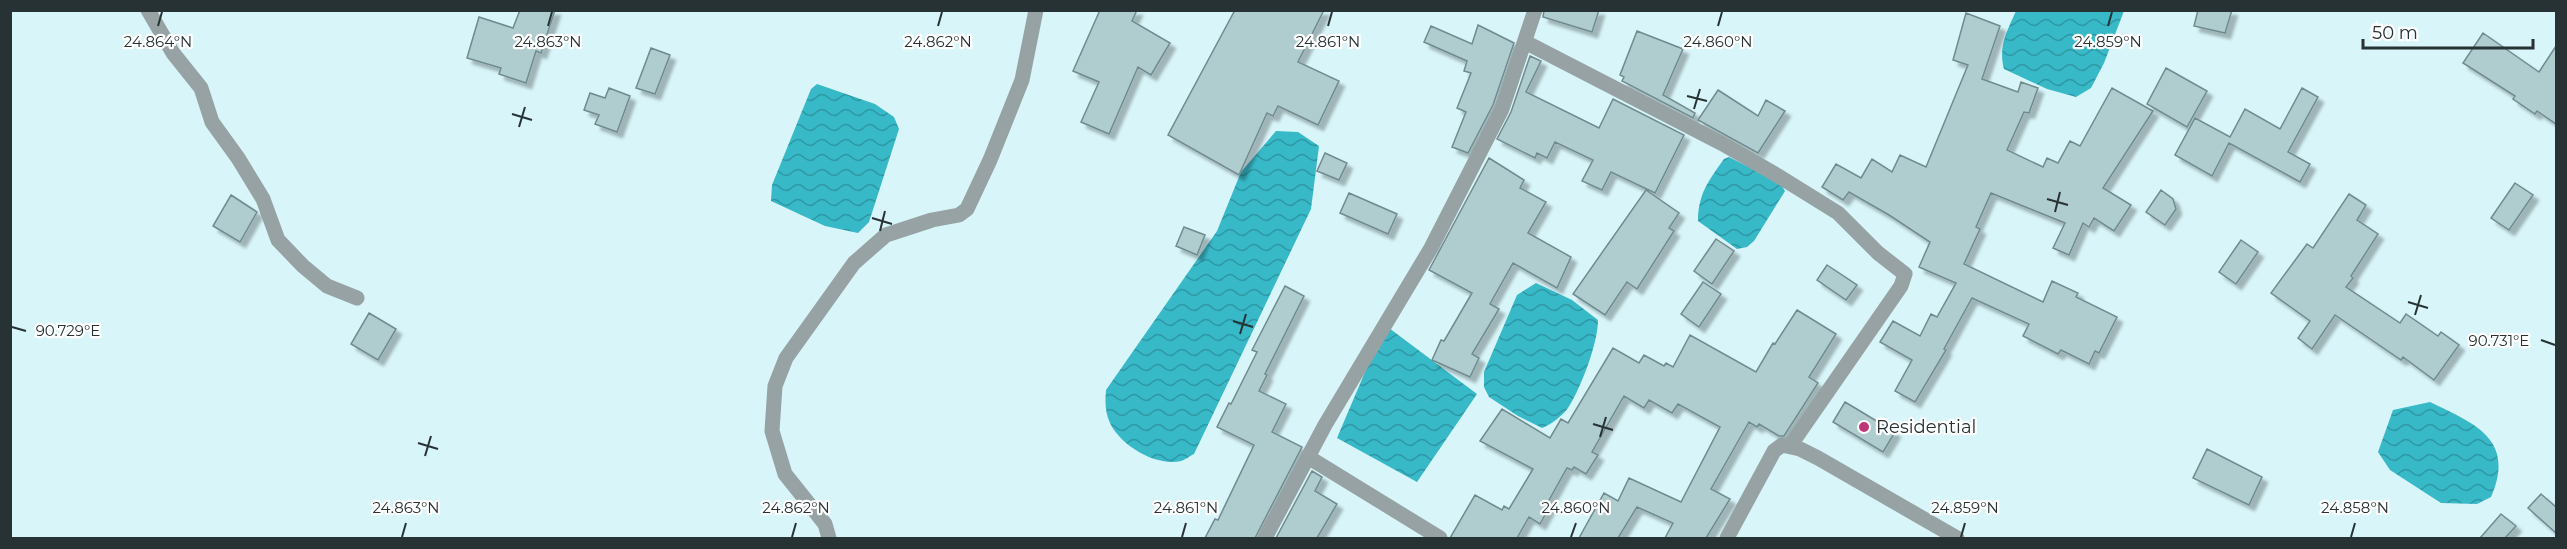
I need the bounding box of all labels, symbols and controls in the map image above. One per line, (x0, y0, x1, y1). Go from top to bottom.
scale bar (2363, 12, 2532, 50)
text: 50 m (2372, 22, 2418, 44)
text: 24.864°N (124, 32, 192, 51)
text: 24.863°N (514, 32, 582, 51)
text: 24.862°N (904, 32, 972, 51)
text: 24.861°N (1296, 32, 1360, 51)
text: 24.860°N (1684, 32, 1752, 51)
text: 24.859°N (2074, 32, 2142, 51)
text: 90.729°E (36, 321, 100, 340)
text: 90.731°E (2469, 331, 2529, 350)
place label: Residential (1876, 416, 1976, 438)
marker: Residential (1857, 420, 1871, 434)
text: 24.863°N (372, 498, 440, 517)
text: 24.862°N (762, 498, 830, 517)
text: 24.861°N (1154, 498, 1218, 517)
text: 24.860°N (1542, 498, 1610, 517)
text: 24.859°N (1931, 498, 1999, 517)
text: 24.858°N (2321, 498, 2389, 517)

